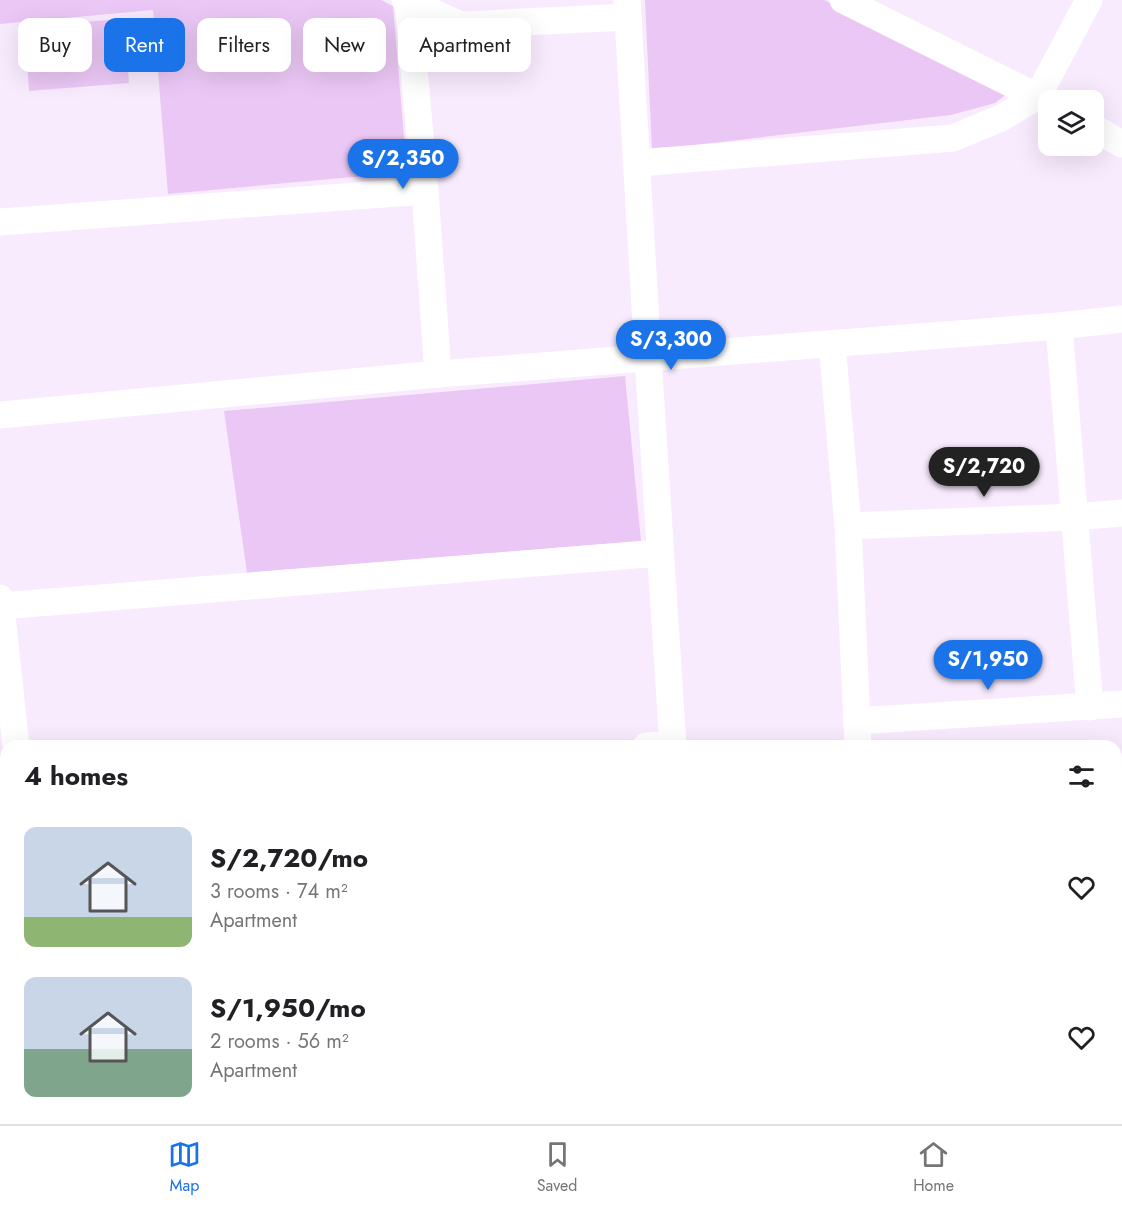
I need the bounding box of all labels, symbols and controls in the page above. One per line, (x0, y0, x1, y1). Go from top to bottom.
chip: Buy (18, 18, 92, 72)
chip: Rent (104, 18, 185, 72)
chip: Filters (197, 18, 291, 72)
chip: New (303, 18, 386, 72)
chip: Apartment (398, 18, 531, 72)
map controls (1038, 90, 1104, 156)
button: layers (1038, 90, 1104, 156)
pin: S/2,350 (348, 139, 458, 190)
text: S/2,350 (362, 144, 444, 173)
pin: S/3,300 (616, 320, 726, 371)
text: S/3,300 (630, 325, 712, 354)
pin: S/2,720 (929, 447, 1039, 498)
text: S/2,720 (943, 452, 1025, 481)
pin: S/1,950 (933, 640, 1043, 691)
text: S/1,950 (948, 645, 1028, 674)
text: 4 homes (24, 757, 128, 795)
icon: filters (1065, 760, 1098, 793)
text: S/2,720/mo (210, 839, 368, 877)
icon: home (72, 851, 144, 923)
icon: heart (1065, 871, 1098, 904)
text: 3 rooms · 74 m² (210, 877, 348, 906)
text: Apartment (210, 906, 297, 935)
text: S/1,950/mo (210, 989, 366, 1027)
icon: home (72, 1001, 144, 1073)
icon: heart (1065, 1021, 1098, 1054)
text: 2 rooms · 56 m² (210, 1027, 349, 1056)
text: Apartment (210, 1056, 297, 1085)
tab: Map (168, 1138, 201, 1197)
tab: Saved (537, 1138, 577, 1197)
tab: Home (913, 1138, 954, 1197)

